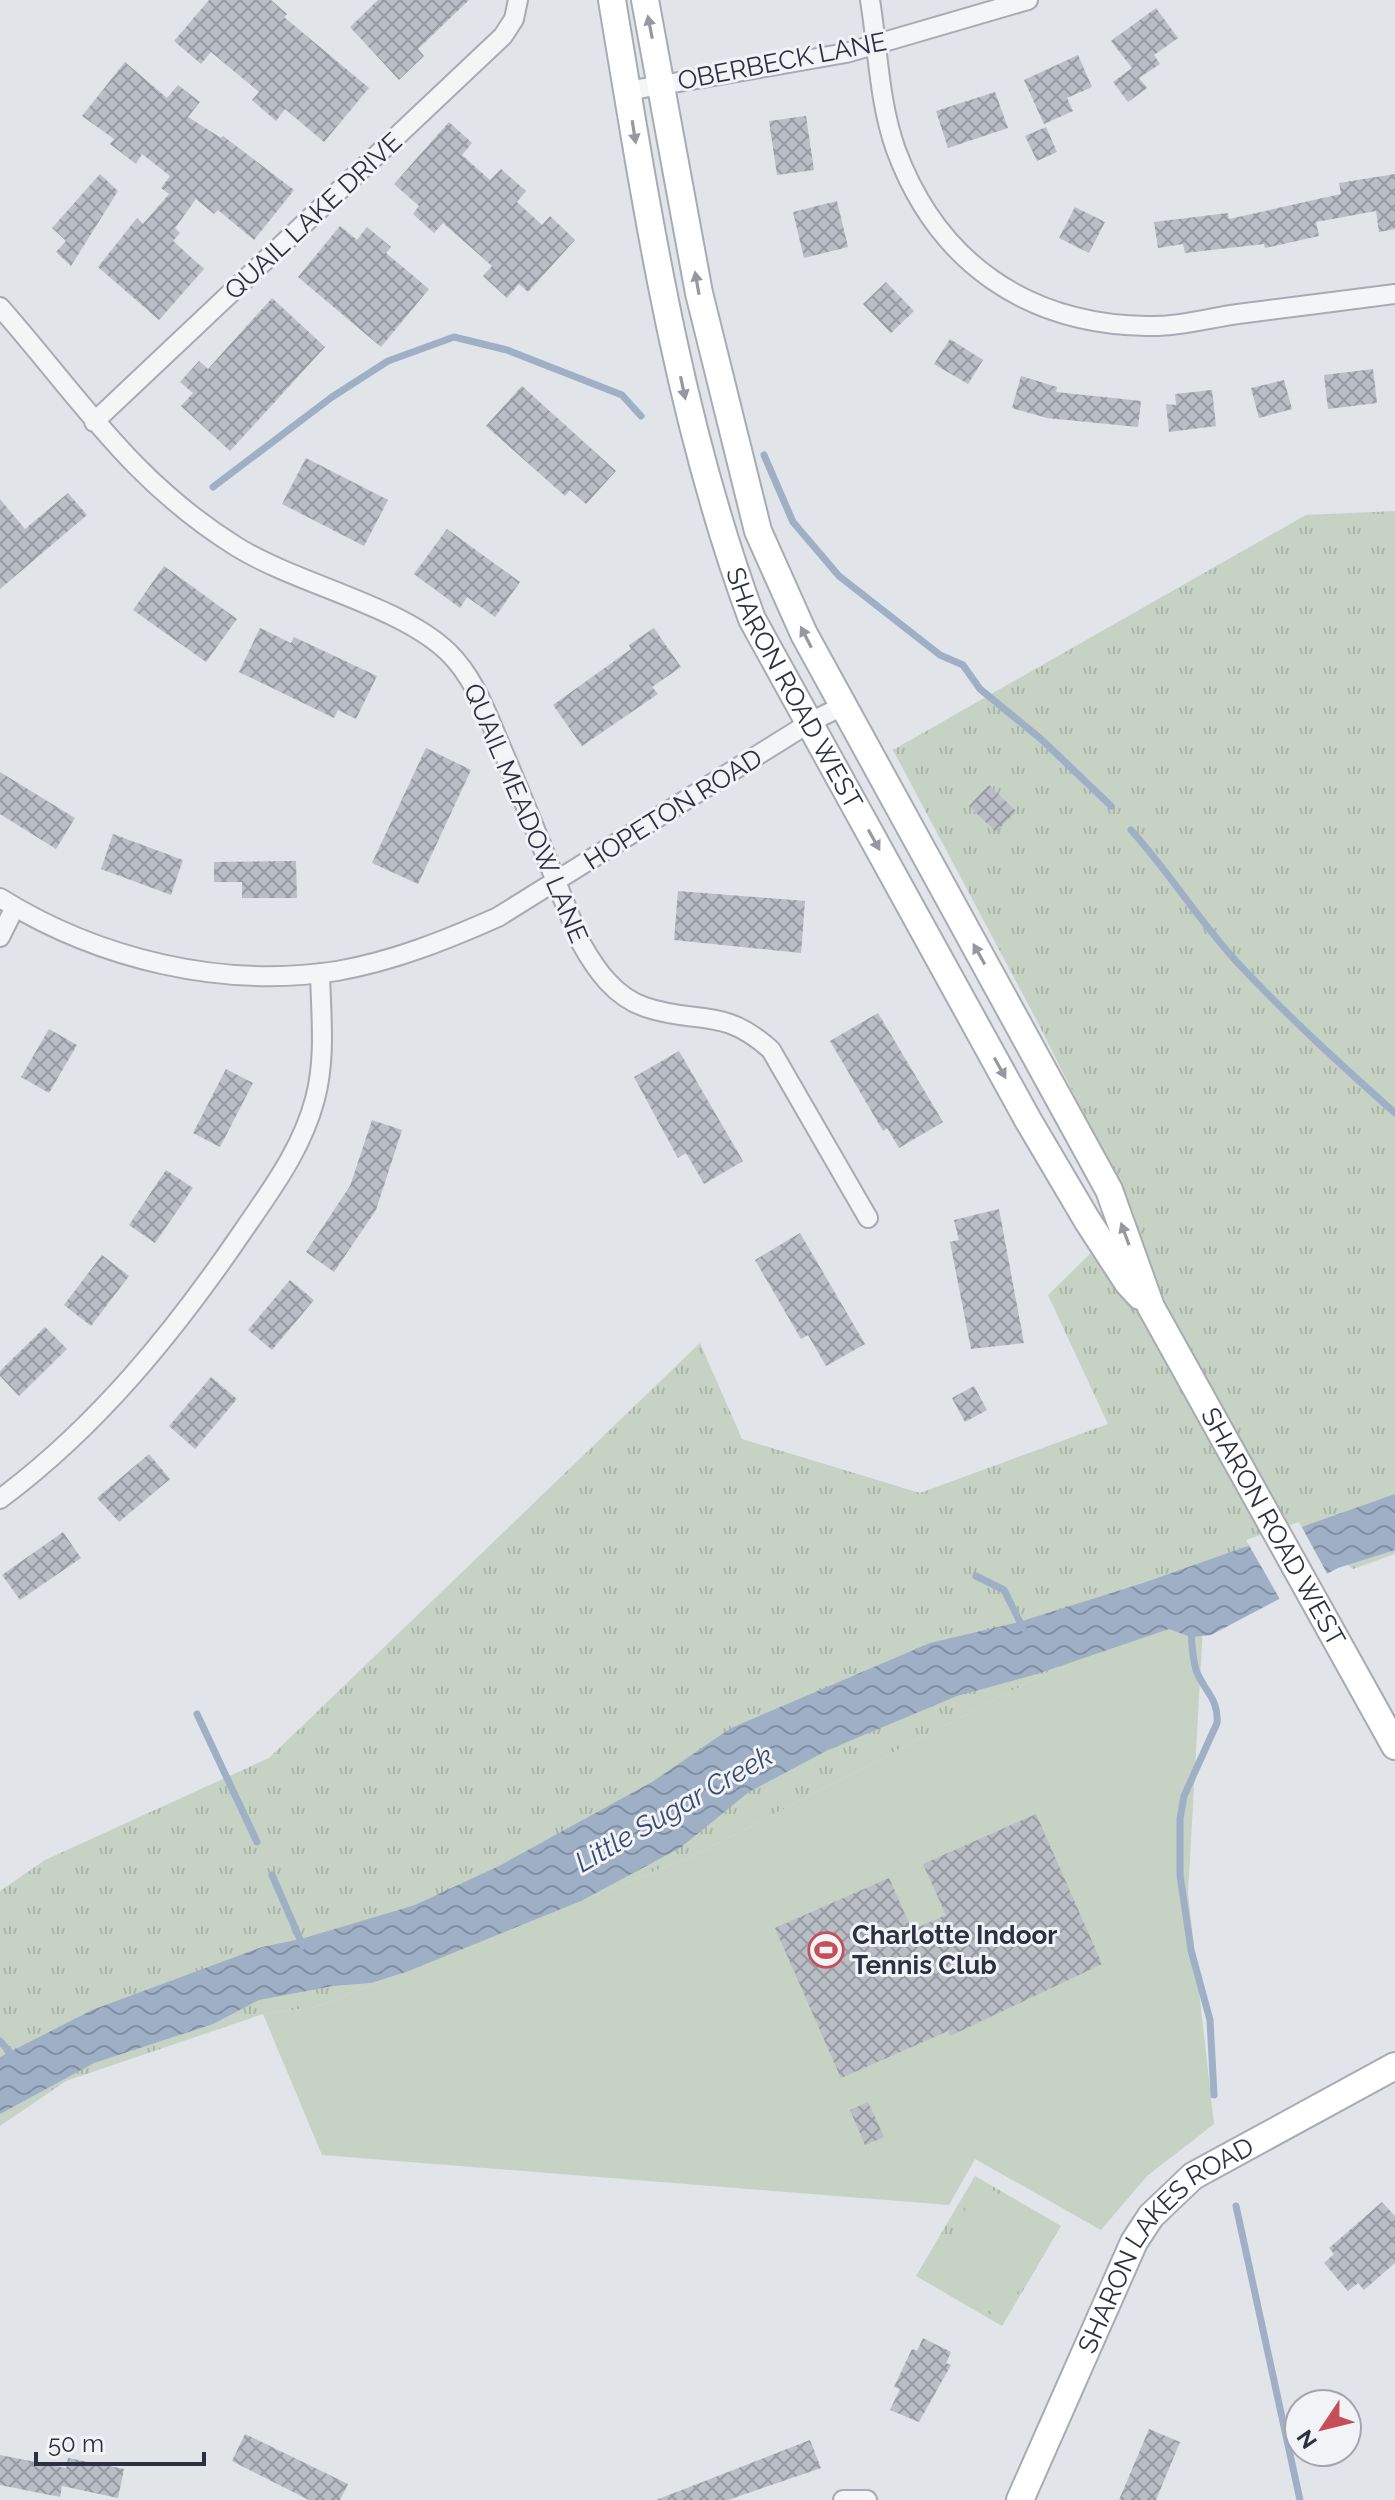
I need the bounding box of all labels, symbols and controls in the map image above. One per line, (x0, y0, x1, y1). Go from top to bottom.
one-way arrow (643, 14, 656, 39)
street label: OBERBECK LANE (675, 26, 889, 96)
one-way arrow (629, 120, 641, 145)
street label: QUAIL LAKE DRIVE (218, 126, 408, 306)
one-way arrow (691, 270, 703, 295)
one-way arrow (677, 375, 690, 400)
street label: SHARON ROAD WEST (720, 564, 869, 814)
one-way arrow (800, 625, 813, 648)
street label: QUAIL MEADOW LANE (458, 679, 594, 947)
street label: HOPETON ROAD (578, 742, 768, 876)
one-way arrow (867, 829, 881, 851)
one-way arrow (973, 943, 987, 965)
one-way arrow (993, 1056, 1007, 1079)
one-way arrow (1118, 1222, 1131, 1246)
street label: SHARON ROAD WEST (1195, 1402, 1352, 1651)
water label: Little Sugar Creek (569, 1739, 779, 1879)
place label: Charlotte Indoor Tennis Club (852, 1920, 1057, 1980)
sports icon: Charlotte Indoor Tennis Club (807, 1931, 845, 1969)
street label: SHARON LAKES ROAD (1072, 2131, 1259, 2358)
north arrow (1283, 2388, 1363, 2468)
scale bar (36, 2416, 204, 2466)
text: N (1291, 2425, 1322, 2454)
text: 50 m (48, 2429, 104, 2458)

